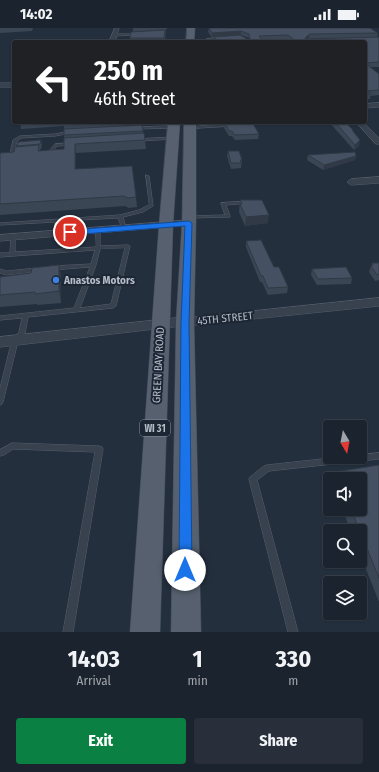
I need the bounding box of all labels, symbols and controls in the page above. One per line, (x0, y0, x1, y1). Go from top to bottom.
text: 14:02 (20, 5, 53, 23)
text: 250 m (94, 54, 163, 87)
icon: left (28, 56, 80, 108)
text: 46th Street (94, 88, 176, 110)
pin (53, 215, 87, 249)
icon: arrive (59, 221, 81, 243)
place label: Anastos Motors (63, 274, 135, 287)
marker: Anastos Motors (51, 275, 61, 285)
street label: 45TH STREET (197, 309, 254, 328)
street label: GREEN BAY ROAD (150, 327, 167, 403)
road number: WI 31 (140, 420, 170, 436)
north arrow (323, 420, 367, 464)
map controls (323, 420, 367, 620)
button: sound (323, 472, 367, 516)
button: search (323, 524, 367, 568)
position arrow (164, 549, 206, 591)
button: layers (323, 576, 367, 620)
text: 14:03 (68, 645, 120, 673)
text: 1 (193, 645, 203, 673)
text: 330 (275, 645, 311, 673)
text: Arrival (77, 673, 111, 688)
text: min (188, 673, 208, 688)
text: m (288, 673, 298, 688)
button: Exit (16, 718, 186, 764)
button: Share (194, 718, 363, 764)

